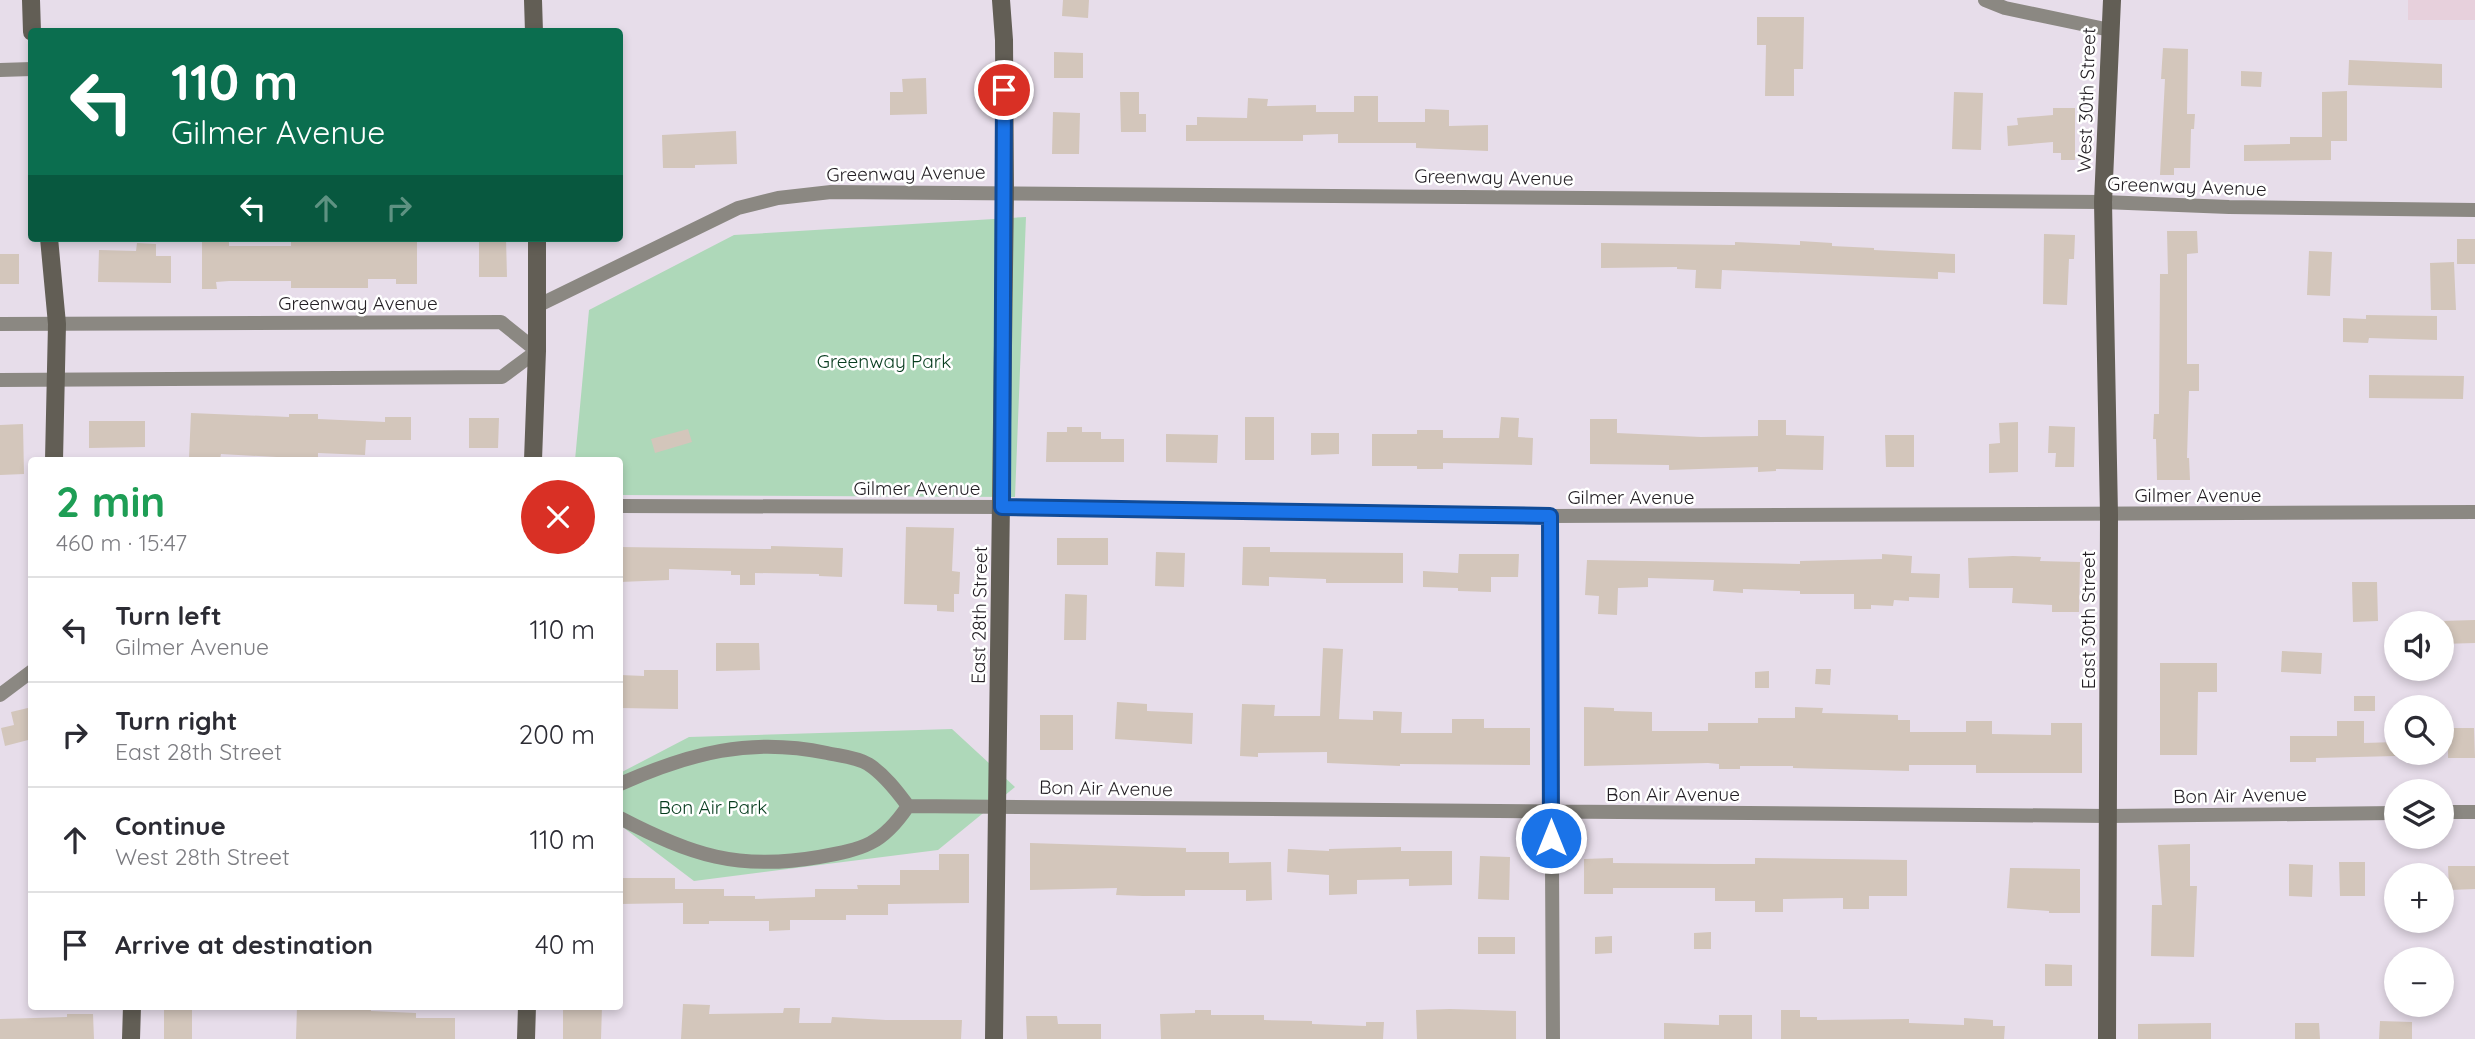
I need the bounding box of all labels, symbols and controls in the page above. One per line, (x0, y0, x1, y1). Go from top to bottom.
street label: West 30th Street (2071, 27, 2101, 173)
text: 110 m (171, 51, 298, 112)
icon: left (56, 56, 147, 147)
pin (974, 60, 1034, 120)
icon: arrive (985, 71, 1023, 109)
text: Gilmer Avenue (171, 112, 385, 152)
street label: Greenway Avenue (826, 160, 986, 186)
street label: Greenway Avenue (1414, 164, 1574, 190)
street label: Greenway Avenue (2107, 171, 2267, 201)
icon: left (234, 189, 272, 227)
icon: ahead (307, 189, 345, 227)
icon: right (380, 189, 418, 227)
street label: Greenway Avenue (278, 291, 438, 315)
park label: Greenway Park (817, 349, 951, 373)
text: 2 min (56, 475, 165, 528)
street label: Gilmer Avenue (853, 476, 981, 500)
button: close (521, 480, 595, 554)
street label: Gilmer Avenue (2134, 483, 2262, 507)
street label: Gilmer Avenue (1567, 485, 1695, 509)
text: 460 m · 15:47 (56, 528, 187, 557)
street label: East 28th Street (966, 546, 992, 684)
street label: East 30th Street (2076, 551, 2100, 689)
text: Turn left (115, 599, 222, 632)
icon: left (56, 611, 94, 649)
map controls (2384, 611, 2454, 1017)
button: sound (2384, 611, 2454, 681)
text: 110 m (529, 613, 595, 646)
text: Gilmer Avenue (115, 632, 269, 661)
button: search (2384, 695, 2454, 765)
text: Turn right (115, 704, 237, 737)
icon: right (56, 716, 94, 754)
text: 200 m (519, 718, 595, 751)
text: East 28th Street (115, 737, 282, 766)
street label: Bon Air Avenue (1039, 775, 1173, 801)
button: layers (2384, 779, 2454, 849)
street label: Bon Air Avenue (1606, 782, 1740, 806)
street label: Bon Air Avenue (2173, 782, 2307, 808)
park label: Bon Air Park (658, 795, 768, 819)
position arrow (1514, 801, 1588, 875)
text: Continue (115, 809, 226, 842)
icon: ahead (56, 821, 94, 859)
text: 110 m (529, 823, 595, 856)
text: West 28th Street (115, 842, 290, 871)
button: + (2384, 863, 2454, 933)
icon: arrive (56, 926, 94, 964)
text: Arrive at destination (115, 928, 373, 961)
text: 40 m (535, 928, 595, 961)
button: − (2384, 947, 2454, 1017)

